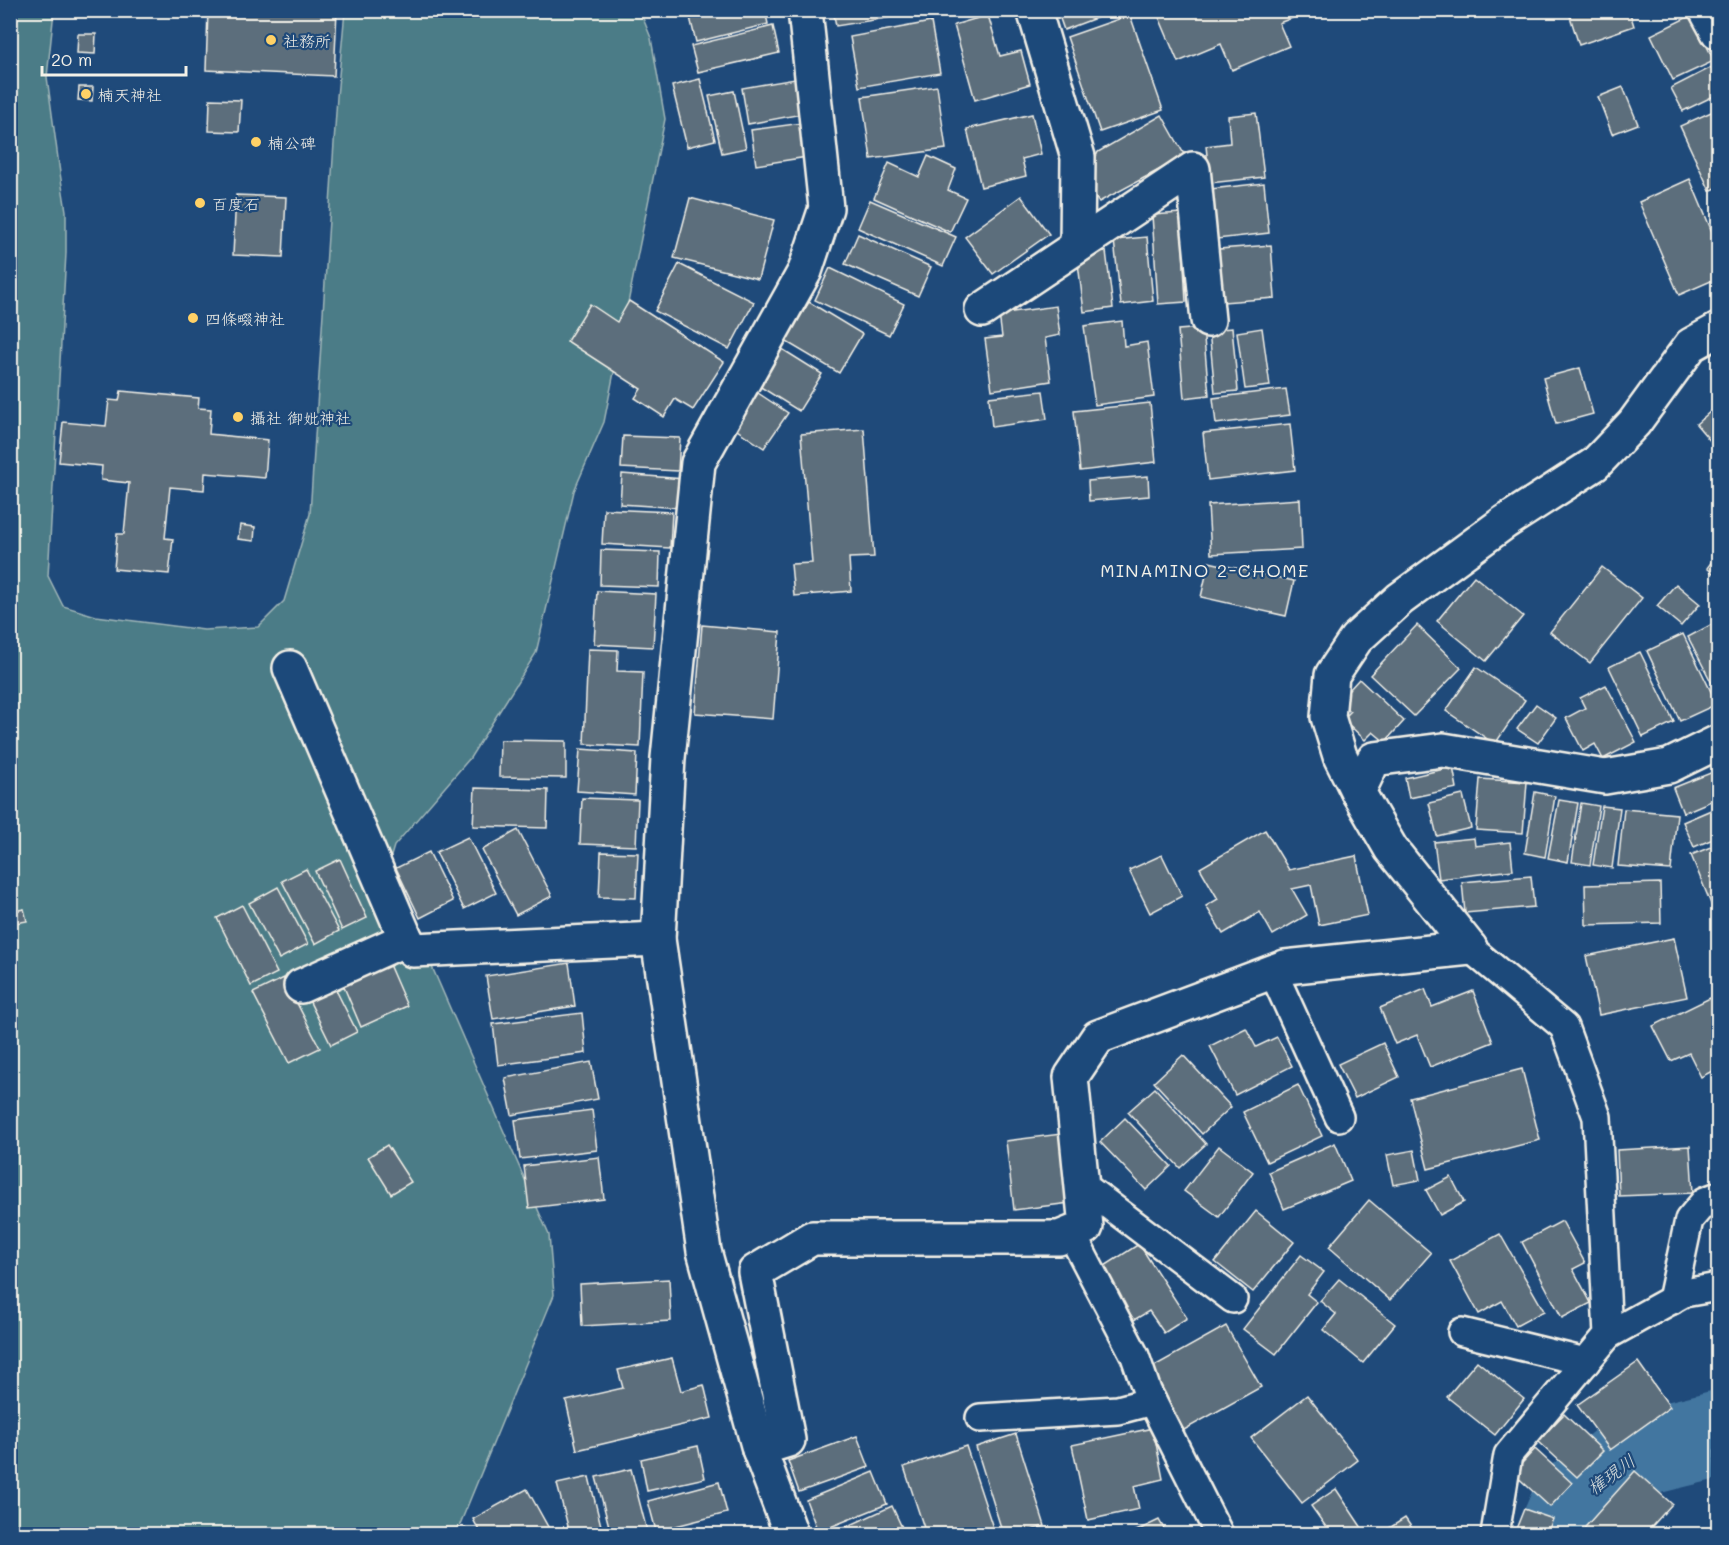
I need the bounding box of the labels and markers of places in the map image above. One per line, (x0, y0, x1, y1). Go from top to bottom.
place label: 社務所 (283, 30, 331, 51)
marker: 社務所 (264, 33, 278, 47)
place label: 楠天神社 (98, 84, 162, 105)
marker: 楠天神社 (79, 87, 93, 101)
place label: 楠公碑 (268, 132, 316, 153)
marker: 楠公碑 (249, 135, 263, 149)
place label: 百度石 (212, 193, 260, 214)
marker: 百度石 (193, 196, 207, 210)
place label: 四條畷神社 (205, 308, 285, 329)
marker: 四條畷神社 (186, 311, 200, 325)
place label: 攝社 御妣神社 (250, 407, 351, 428)
marker: 攝社 御妣神社 (231, 410, 245, 424)

